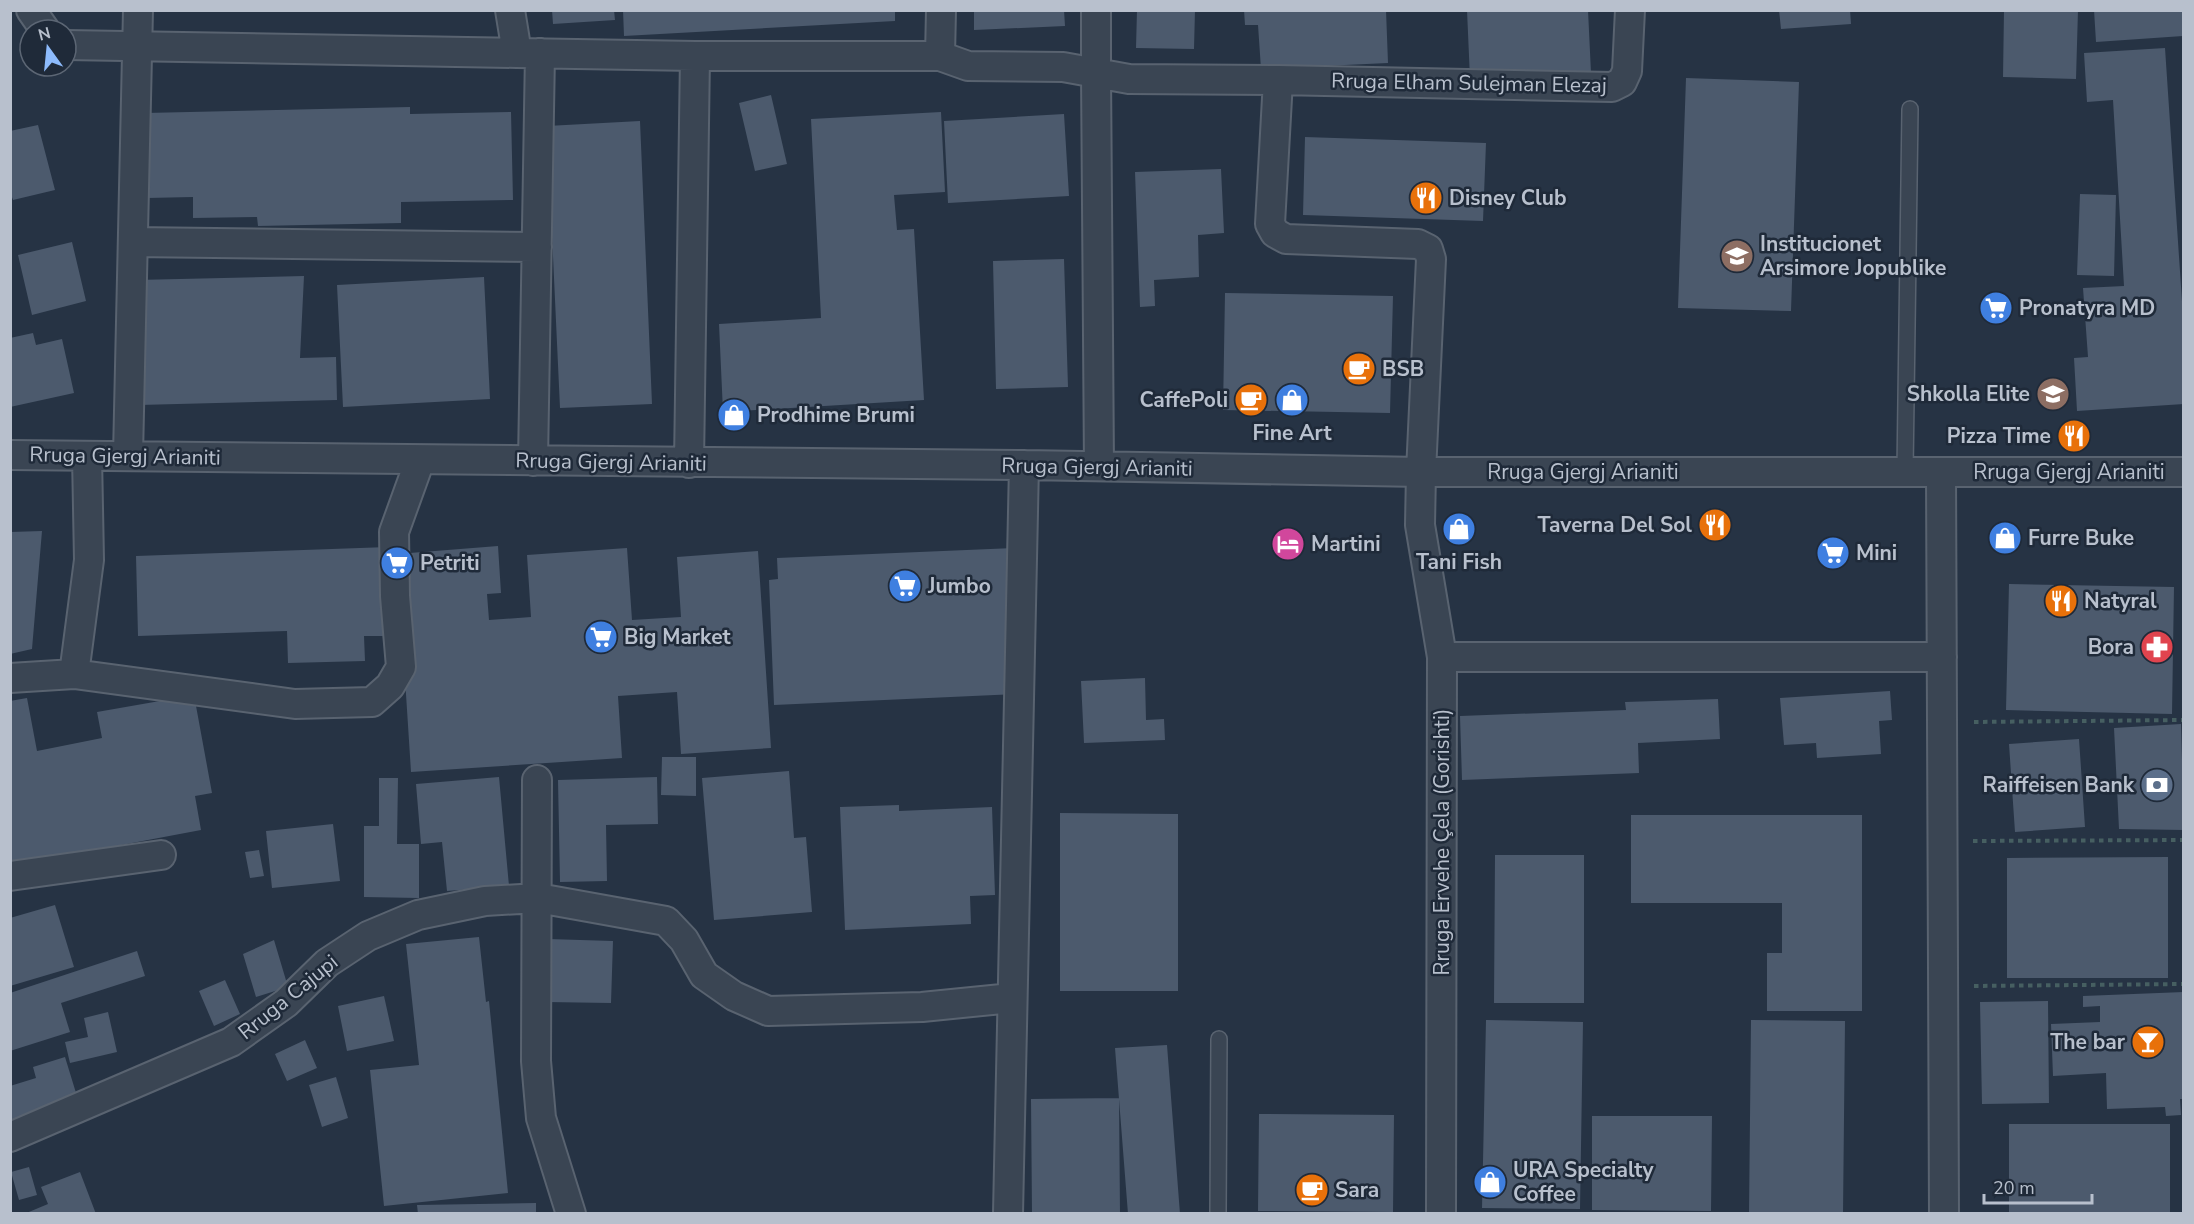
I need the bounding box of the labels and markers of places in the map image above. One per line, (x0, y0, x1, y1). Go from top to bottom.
restaurant icon: Disney Club (1408, 180, 1444, 216)
place label: Disney Club (1449, 184, 1567, 212)
place label: Institucionet Arsimore Jopublike (1760, 230, 1946, 282)
school or university icon: Institucionet Arsimore Jopublike (1719, 238, 1755, 274)
supermarket icon: Pronatyra MD (1978, 290, 2014, 326)
place label: Pronatyra MD (2019, 294, 2155, 322)
cafe icon: BSB (1341, 351, 1377, 387)
place label: BSB (1382, 355, 1424, 383)
school or university icon: Shkolla Elite (2035, 376, 2071, 412)
place label: Shkolla Elite (1907, 380, 2030, 408)
cafe icon: CaffePoli (1233, 382, 1269, 418)
shop icon: Fine Art (1274, 382, 1310, 418)
place label: CaffePoli (1139, 386, 1228, 414)
shop icon: Prodhime Brumi (716, 397, 752, 433)
place label: Prodhime Brumi (757, 401, 915, 429)
restaurant icon: Pizza Time (2056, 418, 2092, 454)
place label: Fine Art (1252, 419, 1332, 447)
place label: Pizza Time (1947, 422, 2051, 450)
restaurant icon: Taverna Del Sol (1697, 507, 1733, 543)
shop icon: Tani Fish (1441, 511, 1477, 547)
place label: Taverna Del Sol (1538, 511, 1692, 539)
shop icon: Furre Buke (1987, 520, 2023, 556)
place label: Furre Buke (2028, 524, 2134, 552)
hotel icon: Martini (1270, 526, 1306, 562)
place label: Martini (1311, 530, 1381, 558)
supermarket icon: Mini (1815, 535, 1851, 571)
place label: Mini (1856, 539, 1897, 567)
supermarket icon: Petriti (379, 545, 415, 581)
place label: Tani Fish (1416, 548, 1502, 576)
place label: Petriti (420, 549, 480, 577)
supermarket icon: Jumbo (887, 568, 923, 604)
place label: Jumbo (927, 572, 991, 600)
restaurant icon: Natyral (2043, 583, 2079, 619)
place label: Natyral (2084, 587, 2157, 615)
supermarket icon: Big Market (583, 619, 619, 655)
place label: Big Market (624, 623, 731, 651)
pharmacy icon: Bora (2139, 629, 2175, 665)
place label: Bora (2088, 633, 2134, 661)
bank icon: Raiffeisen Bank (2139, 767, 2175, 803)
place label: Raiffeisen Bank (1983, 771, 2135, 799)
bar icon: The bar (2130, 1024, 2166, 1060)
place label: The bar (2050, 1028, 2126, 1056)
place label: URA Specialty Coffee (1513, 1156, 1655, 1208)
shop icon: URA Specialty Coffee (1472, 1164, 1508, 1200)
cafe icon: Sara (1294, 1172, 1330, 1208)
place label: Sara (1335, 1176, 1379, 1204)

